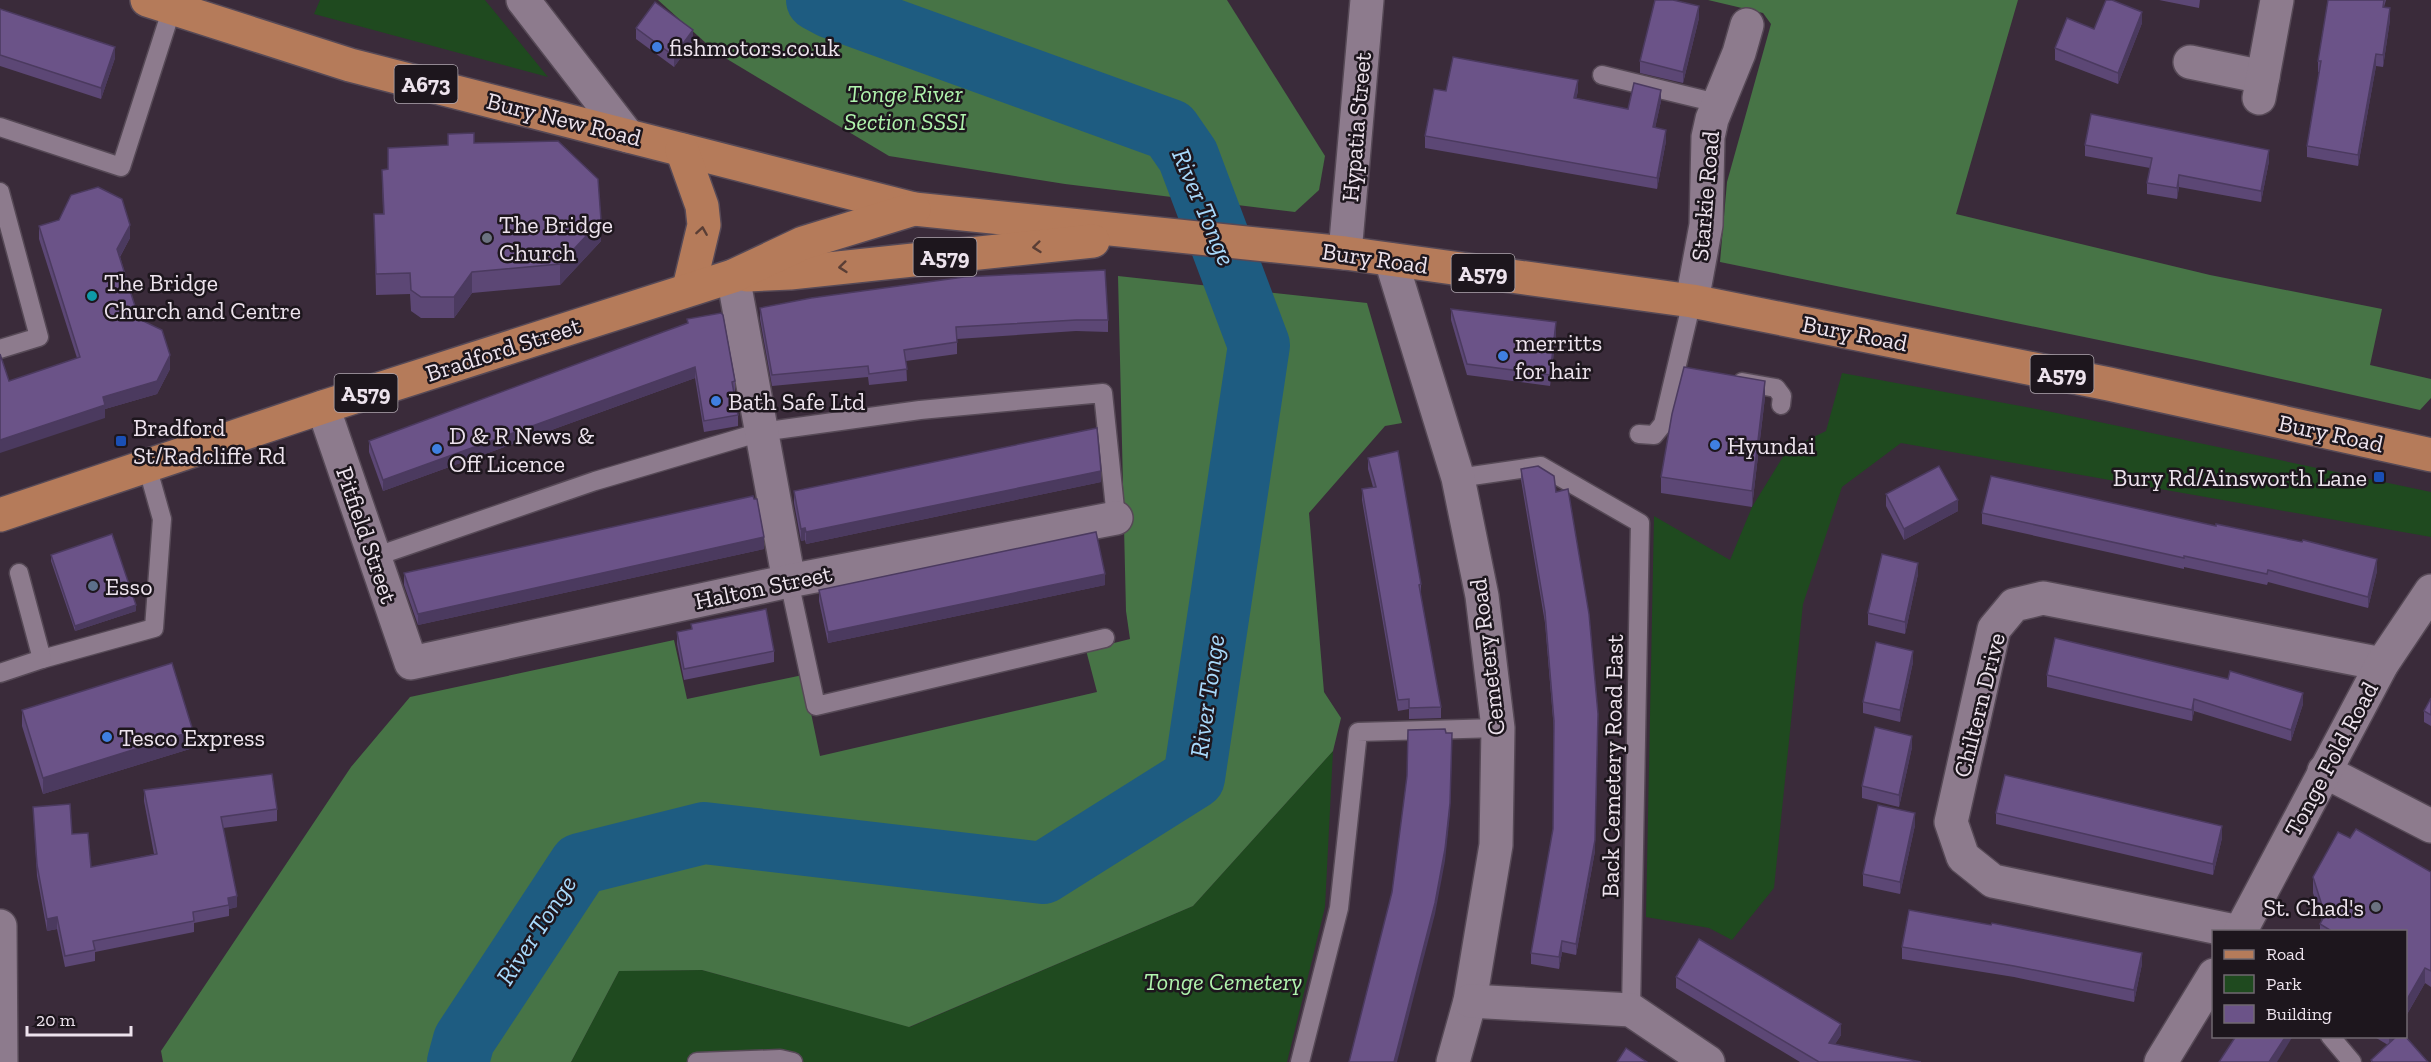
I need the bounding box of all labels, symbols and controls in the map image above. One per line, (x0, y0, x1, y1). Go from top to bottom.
place label: fishmotors.co.uk (669, 33, 841, 62)
marker: fishmotors.co.uk (650, 40, 664, 54)
street label: Hypatia Street (1335, 51, 1377, 203)
road number: A673 (394, 65, 458, 103)
park label: Tonge River Section SSSI (844, 79, 967, 136)
street label: Bury New Road (484, 86, 644, 152)
street label: Starkie Road (1685, 130, 1725, 262)
water label: River Tonge (1165, 144, 1243, 270)
place label: The Bridge Church (499, 210, 613, 267)
one-way arrow (695, 226, 707, 235)
marker: The Bridge Church (480, 231, 494, 245)
street label: Bury Road (1320, 236, 1430, 280)
road number: A579 (914, 238, 976, 276)
one-way arrow (1032, 240, 1041, 253)
road number: A579 (1452, 254, 1514, 292)
one-way arrow (838, 261, 847, 273)
place label: The Bridge Church and Centre (104, 268, 301, 325)
marker: The Bridge Church and Centre (85, 289, 99, 303)
street label: Bury Road (1800, 309, 1910, 357)
street label: Bradford Street (422, 310, 584, 388)
place label: merritts for hair (1515, 328, 1602, 385)
marker: merritts for hair (1496, 349, 1510, 363)
road number: A579 (2030, 355, 2094, 393)
road number: A579 (334, 374, 398, 412)
place label: Bath Safe Ltd (728, 387, 865, 416)
marker: Bath Safe Ltd (709, 394, 723, 408)
street label: Bury Road (2276, 408, 2386, 458)
place label: Bradford St/Radcliffe Rd (133, 413, 286, 470)
place label: D & R News & Off Licence (449, 421, 594, 478)
place label: Hyundai (1727, 431, 1816, 460)
marker: Bradford St/Radcliffe Rd (114, 434, 128, 448)
marker: Hyundai (1708, 438, 1722, 452)
marker: D & R News & Off Licence (430, 442, 444, 456)
street label: Pitfield Street (330, 463, 404, 607)
place label: Bury Rd/Ainsworth Lane (2113, 463, 2367, 492)
marker: Bury Rd/Ainsworth Lane (2372, 470, 2386, 484)
street label: Halton Street (692, 558, 834, 616)
place label: Esso (105, 572, 152, 601)
street label: Cemetery Road (1463, 577, 1511, 737)
marker: Esso (86, 579, 100, 593)
street label: Chiltern Drive (1947, 630, 2011, 780)
water label: River Tonge (1183, 632, 1231, 760)
street label: Back Cemetery Road East (1595, 634, 1629, 898)
street label: Tonge Fold Road (2278, 677, 2384, 841)
place label: Tesco Express (119, 723, 265, 752)
marker: Tesco Express (100, 730, 114, 744)
water label: River Tonge (489, 869, 583, 991)
place label: St. Chad's (2263, 893, 2364, 922)
marker: St. Chad's (2369, 900, 2383, 914)
legend (2212, 930, 2407, 1038)
text: Road (2266, 943, 2305, 965)
park label: Tonge Cemetery (1144, 967, 1302, 996)
text: Park (2266, 973, 2302, 995)
scale bar (27, 999, 130, 1037)
text: Building (2266, 1003, 2332, 1025)
text: 20 m (36, 1009, 76, 1031)

